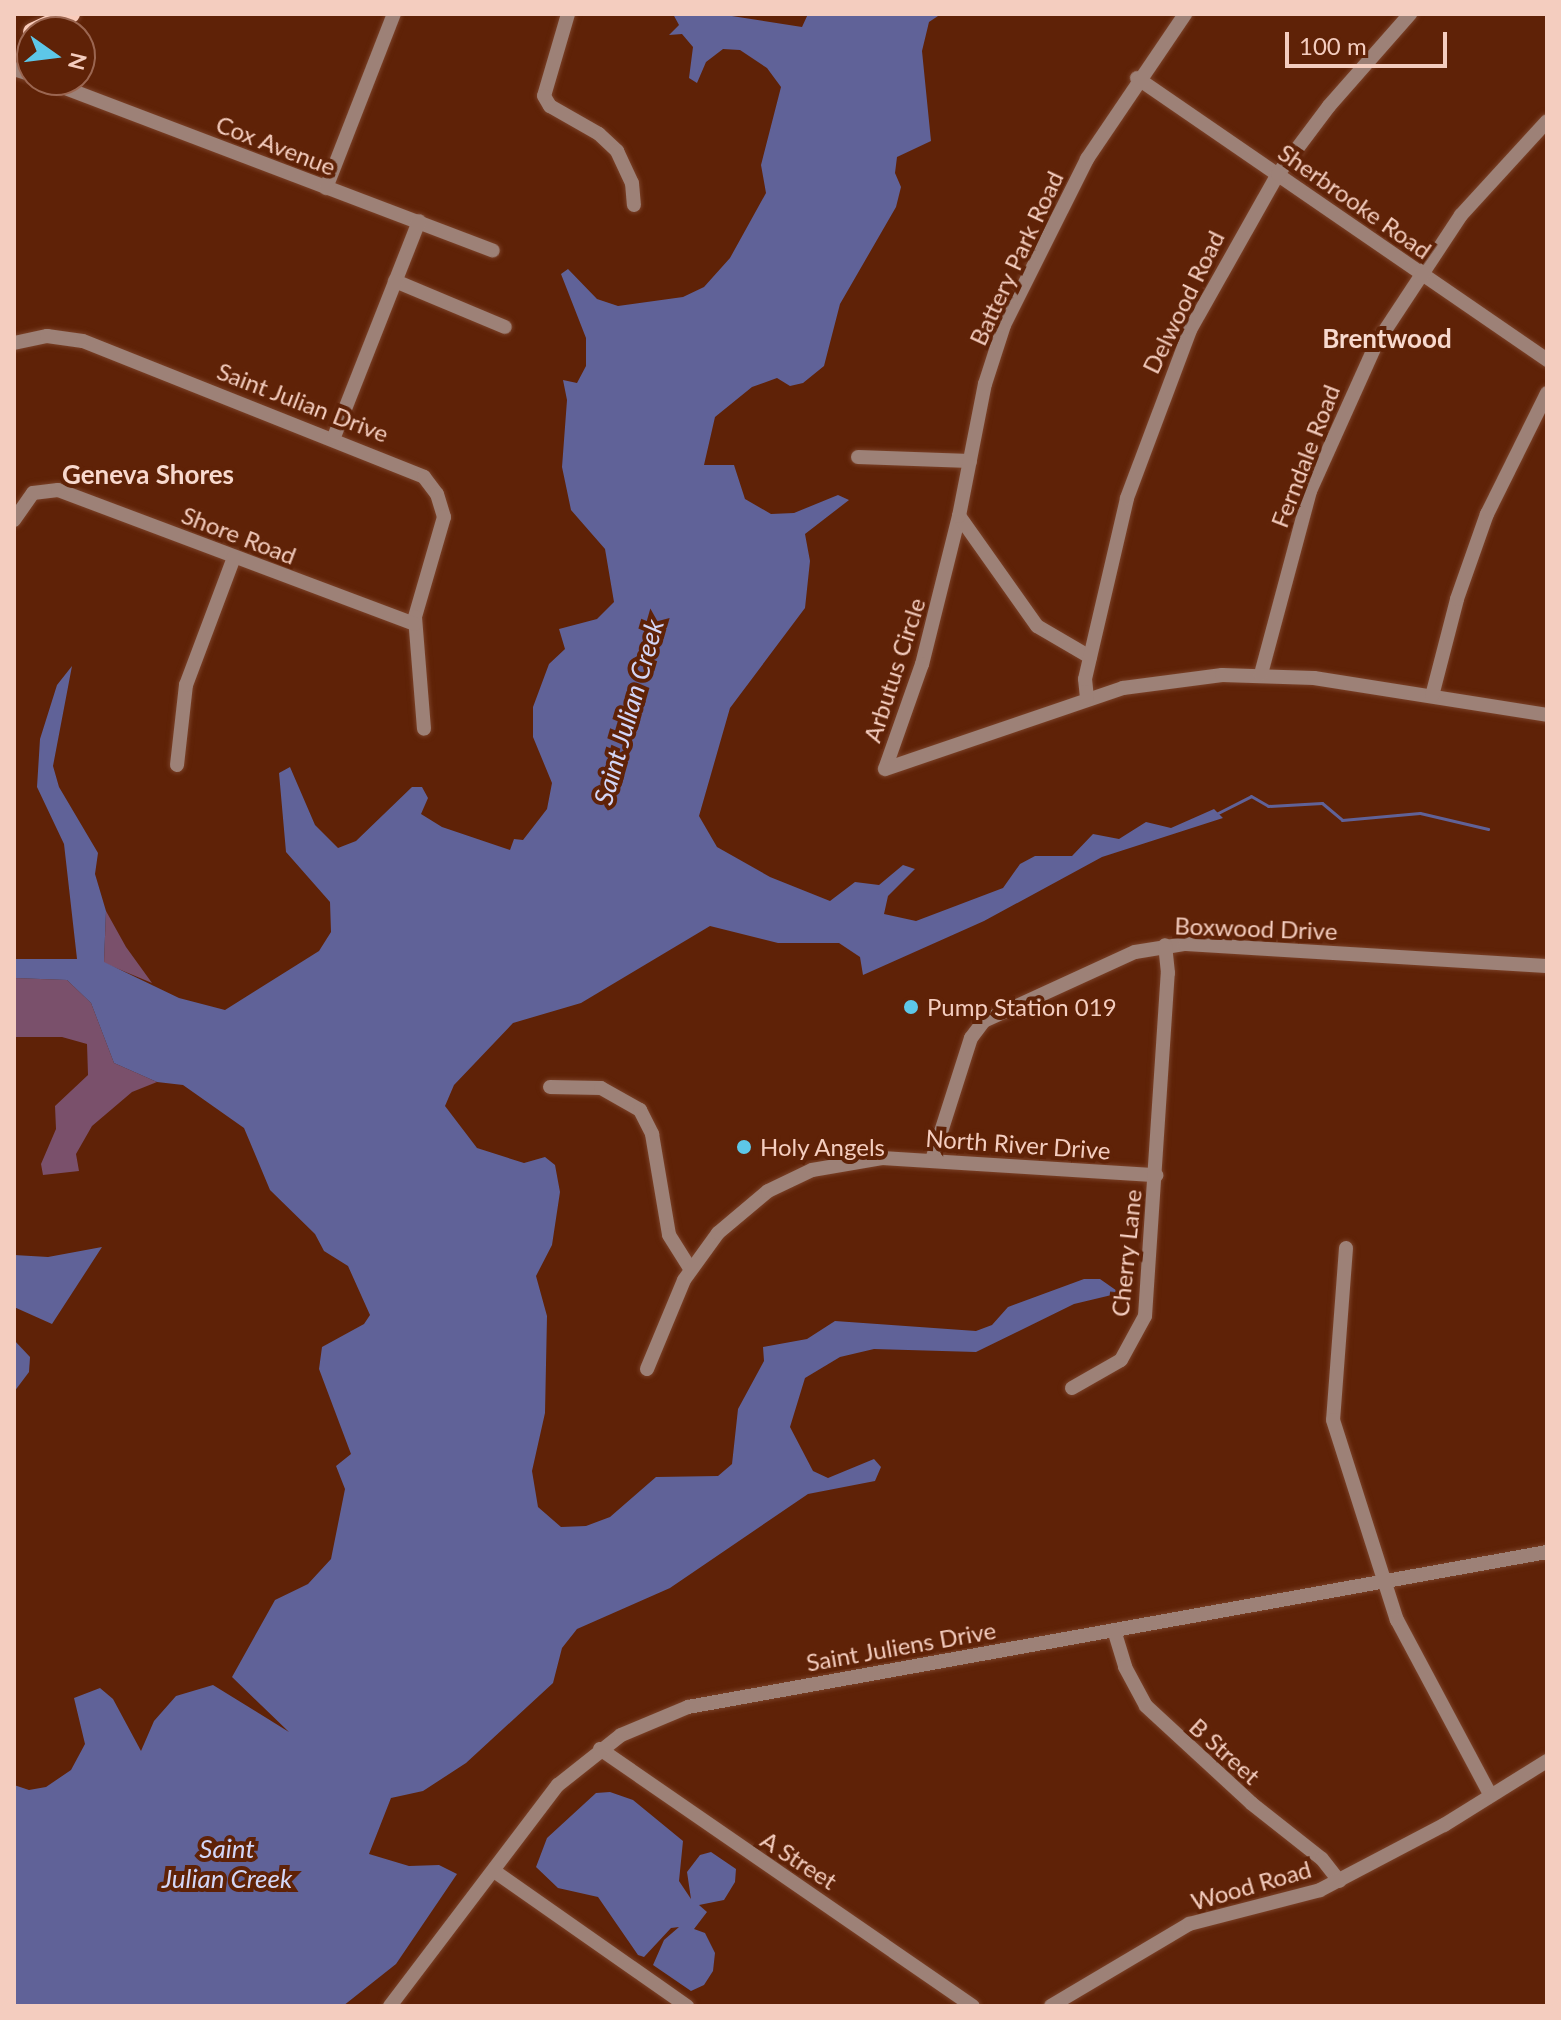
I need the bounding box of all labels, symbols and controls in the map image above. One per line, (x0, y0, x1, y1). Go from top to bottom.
north arrow (16, 16, 96, 96)
scale bar (1289, 16, 1451, 66)
text: 100 m (1299, 31, 1367, 60)
text: N (63, 50, 93, 73)
street label: Cox Avenue (212, 109, 340, 181)
street label: Sherbrooke Road (1273, 138, 1437, 264)
street label: Battery Park Road (963, 166, 1069, 350)
street label: Delwood Road (1136, 226, 1230, 378)
district label: Brentwood (1322, 323, 1452, 355)
street label: Saint Julian Drive (213, 356, 393, 448)
street label: Ferndale Road (1265, 381, 1345, 531)
district label: Geneva Shores (62, 459, 234, 491)
street label: Shore Road (178, 500, 300, 570)
street label: Arbutus Circle (857, 594, 931, 746)
water label: Saint Julian Creek (588, 616, 670, 808)
street label: Boxwood Drive (1174, 911, 1338, 945)
place label: Pump Station 019 (927, 993, 1117, 1021)
marker: Pump Station 019 (902, 998, 920, 1016)
street label: North River Drive (924, 1123, 1112, 1165)
place label: Holy Angels (760, 1133, 886, 1161)
marker: Holy Angels (735, 1138, 753, 1156)
street label: Cherry Lane (1105, 1188, 1147, 1318)
street label: Saint Juliens Drive (803, 1615, 999, 1677)
street label: B Street (1184, 1712, 1266, 1790)
street label: A Street (755, 1825, 843, 1895)
water label: Saint Julian Creek (162, 1833, 292, 1894)
street label: Wood Road (1188, 1854, 1314, 1916)

